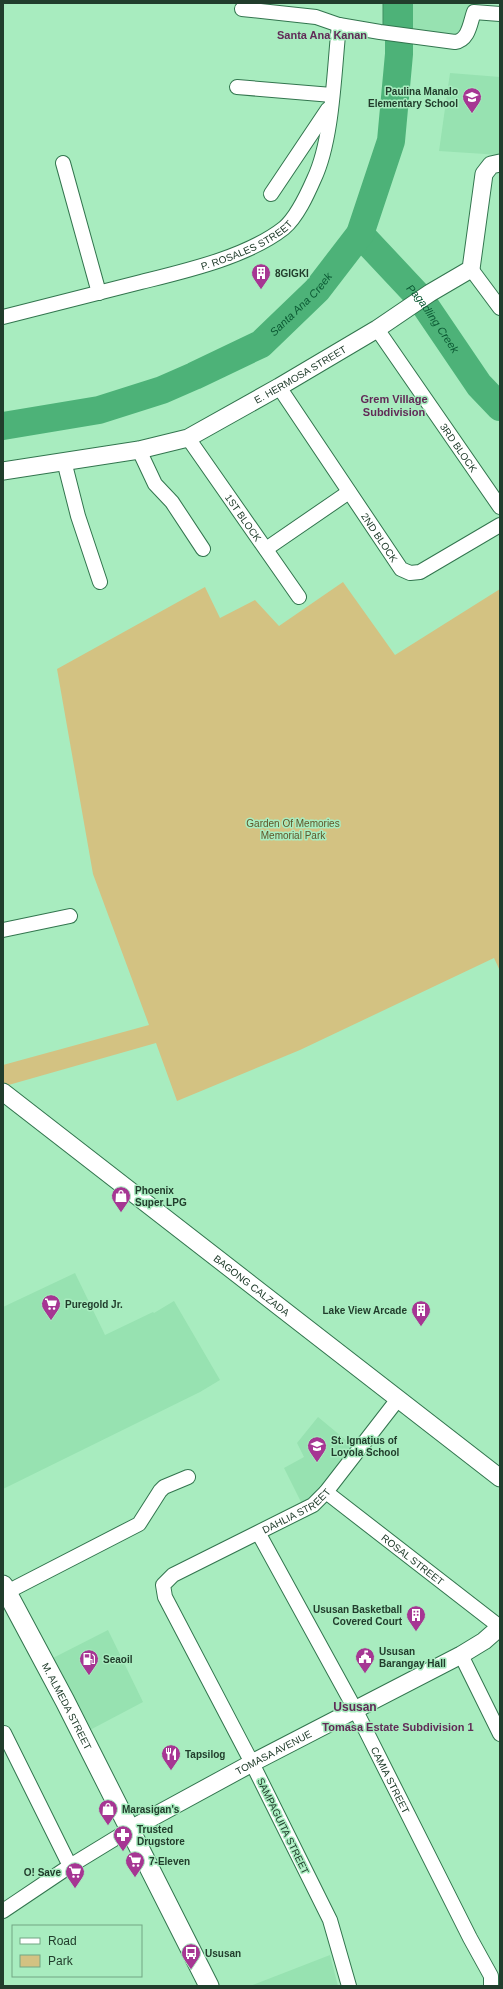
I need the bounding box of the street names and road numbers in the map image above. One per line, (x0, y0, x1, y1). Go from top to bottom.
street label: P. ROSALES STREET (200, 218, 294, 271)
street label: E. HERMOSA STREET (252, 343, 348, 405)
street label: 3RD BLOCK (438, 421, 480, 474)
street label: 1ST BLOCK (223, 492, 264, 543)
street label: 2ND BLOCK (359, 511, 400, 564)
street label: BAGONG CALZADA (212, 1252, 292, 1318)
street label: DAHLIA STREET (260, 1486, 332, 1535)
street label: ROSAL STREET (380, 1532, 446, 1587)
street label: M. ALMEDA STREET (40, 1661, 94, 1751)
street label: TOMASA AVENUE (233, 1728, 313, 1777)
street label: CAMIA STREET (369, 1745, 412, 1815)
street label: SAMPAGUITA STREET (255, 1776, 311, 1876)

